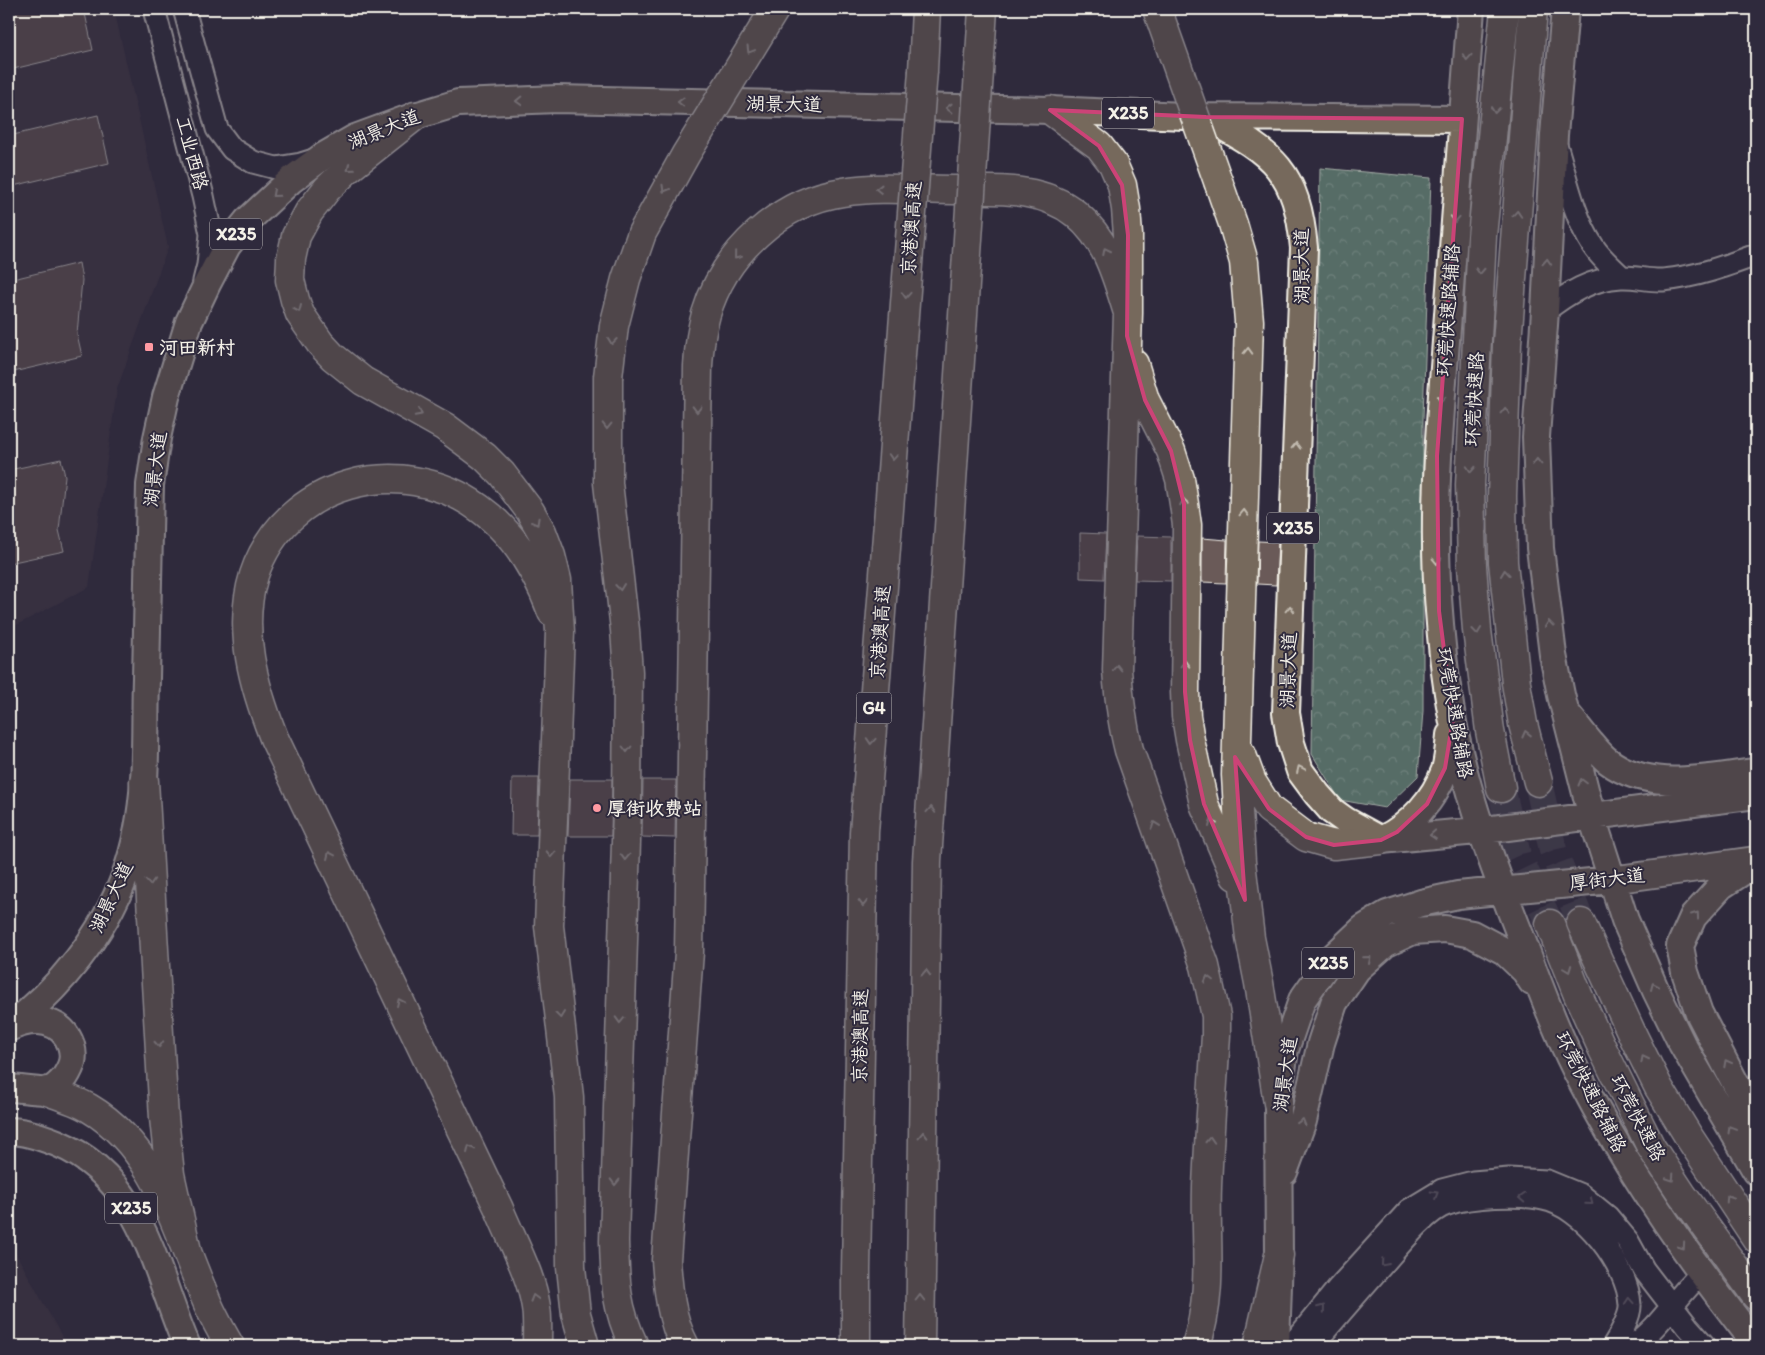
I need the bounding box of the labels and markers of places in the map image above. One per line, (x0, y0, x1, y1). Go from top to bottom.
place label: 河田新村 (159, 336, 235, 359)
marker: 河田新村 (143, 341, 155, 353)
place label: 厚街收费站 (607, 797, 702, 820)
marker: 厚街收费站 (591, 802, 603, 814)

